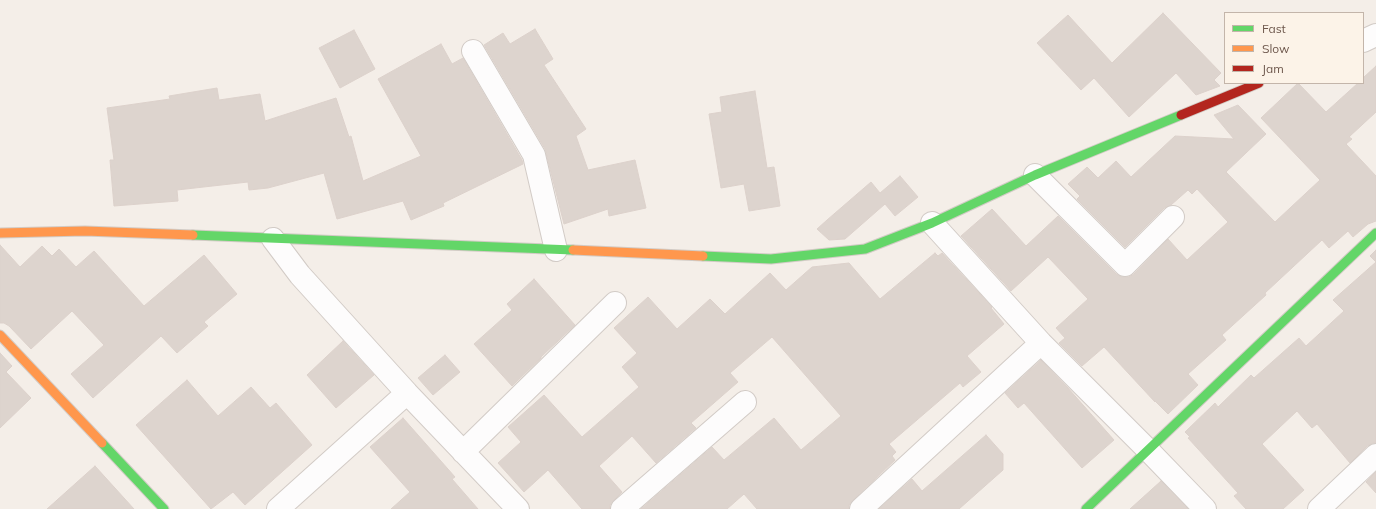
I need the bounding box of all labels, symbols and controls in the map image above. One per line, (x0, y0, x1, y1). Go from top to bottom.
legend (1224, 12, 1364, 84)
text: Fast (1262, 21, 1286, 36)
text: Slow (1262, 41, 1290, 56)
text: Jam (1262, 61, 1284, 76)

